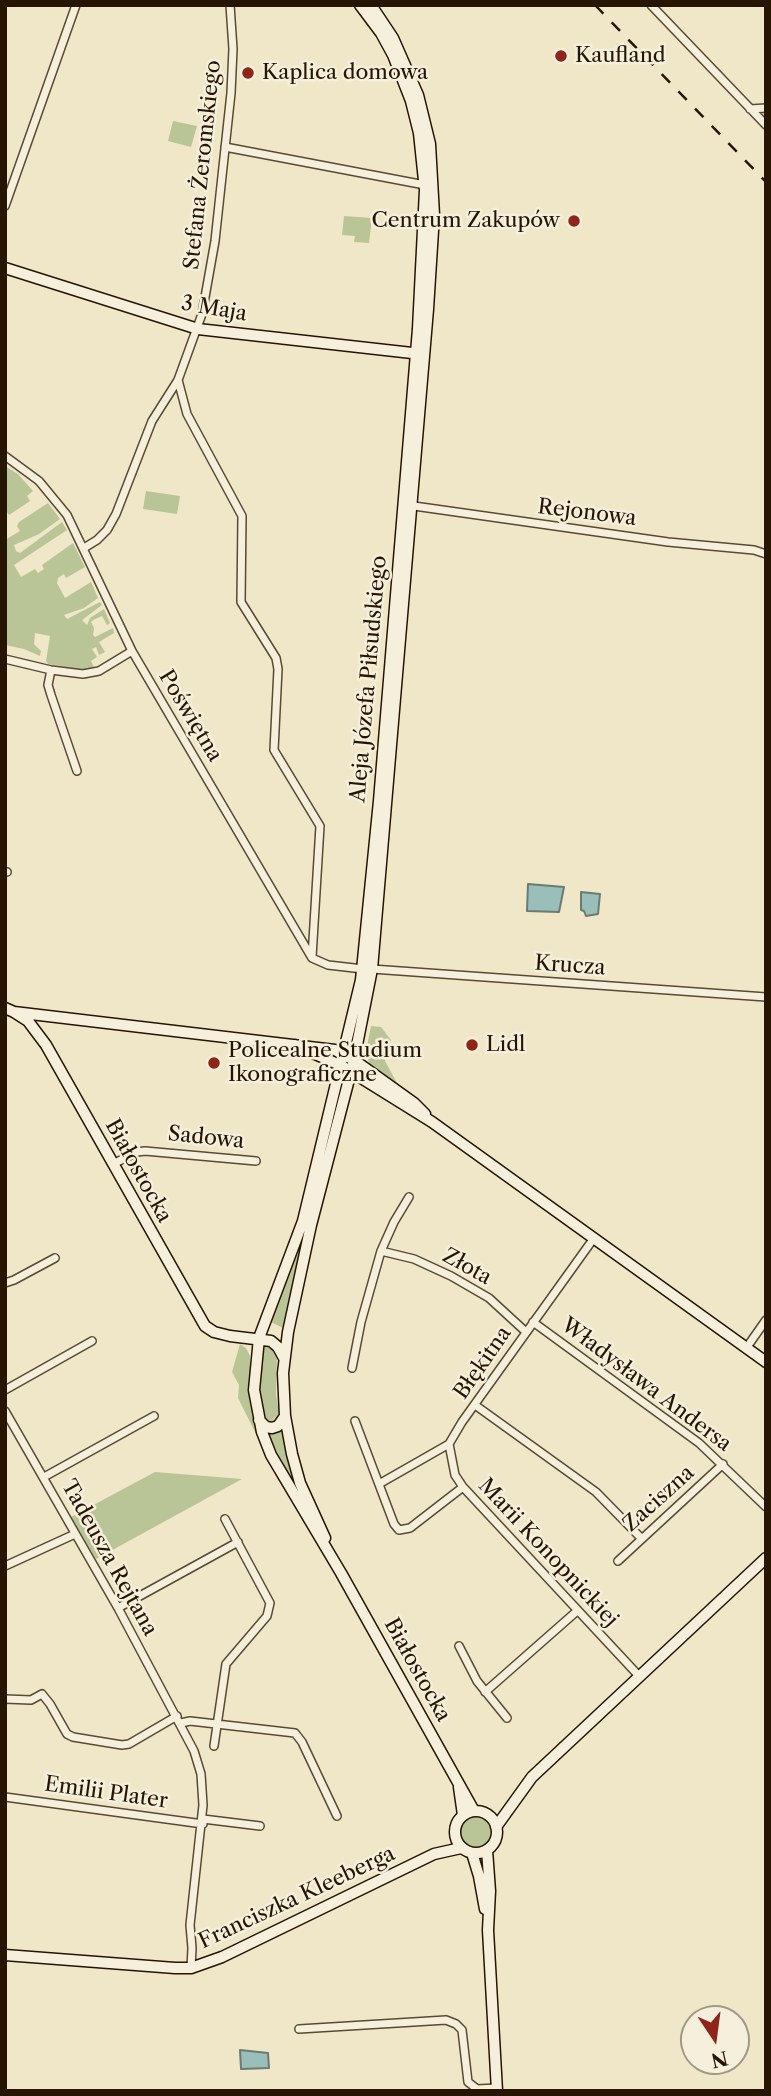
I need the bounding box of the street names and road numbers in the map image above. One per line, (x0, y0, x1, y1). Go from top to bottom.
street label: Stefana Żeromskiego (179, 59, 227, 271)
street label: 3 Maja (179, 291, 249, 327)
street label: Rejonowa (536, 494, 638, 532)
street label: Aleja Józefa Piłsudskiego (346, 554, 392, 804)
street label: Poświętna (153, 666, 227, 766)
street label: Krucza (534, 951, 606, 981)
street label: Białostocka (99, 1115, 177, 1227)
street label: Sadowa (167, 1121, 245, 1155)
street label: Złota (438, 1243, 496, 1291)
street label: Władysława Andersa (556, 1313, 736, 1457)
street label: Błękitna (449, 1322, 517, 1404)
street label: Zaciszna (618, 1461, 700, 1537)
street label: Marii Konopnickiej (473, 1474, 623, 1632)
street label: Tadeusza Rejtana (56, 1476, 162, 1640)
street label: Białostocka (378, 1614, 456, 1726)
street label: Emilii Plater (43, 1772, 169, 1814)
street label: Franciszka Kleeberga (195, 1841, 399, 1955)

